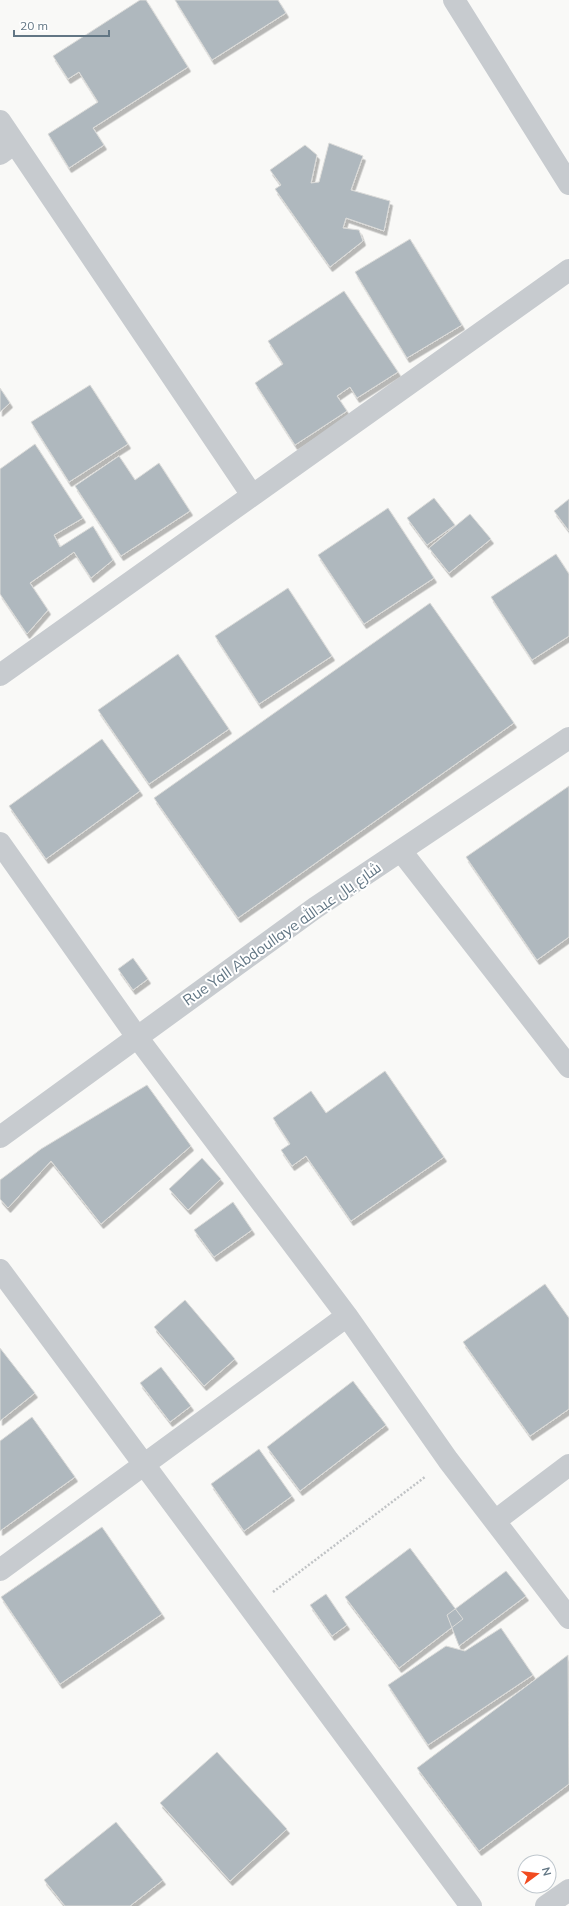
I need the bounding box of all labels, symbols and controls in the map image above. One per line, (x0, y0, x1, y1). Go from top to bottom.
scale bar (14, 12, 109, 38)
text: 20 m (20, 18, 48, 33)
street label: Rue Yall Abdoullaye شارع يال عبدالله (179, 858, 386, 1011)
north arrow (517, 1854, 557, 1894)
text: N (539, 1866, 554, 1877)

